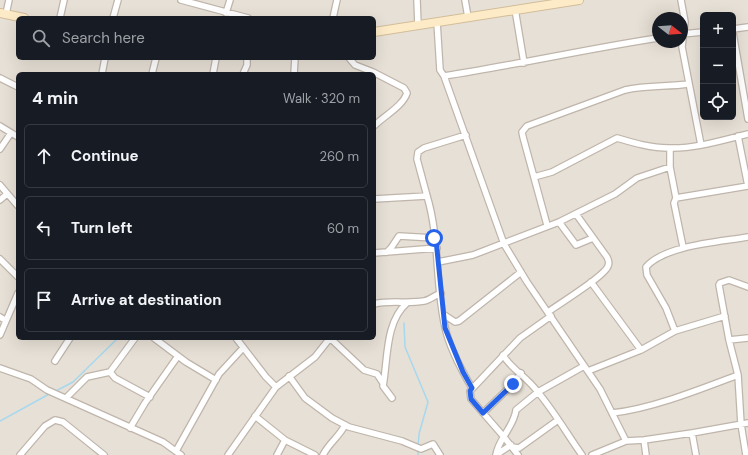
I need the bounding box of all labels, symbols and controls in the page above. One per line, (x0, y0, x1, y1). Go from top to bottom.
north arrow (652, 12, 688, 48)
map controls (700, 12, 736, 120)
button: + (700, 12, 736, 48)
search box (16, 16, 376, 60)
icon: search (30, 27, 52, 49)
text: Search here (62, 28, 145, 48)
button: − (700, 48, 736, 84)
button: locate (700, 84, 736, 120)
text: 4 min (32, 87, 78, 109)
text: Walk · 320 m (283, 90, 360, 107)
icon: ahead (33, 145, 55, 167)
text: Continue (71, 146, 139, 166)
text: 260 m (319, 148, 359, 165)
icon: left (33, 217, 55, 239)
text: Turn left (71, 218, 132, 238)
text: 60 m (327, 220, 359, 237)
route start (425, 229, 443, 247)
icon: arrive (33, 289, 55, 311)
text: Arrive at destination (71, 290, 222, 310)
route end (504, 375, 522, 393)

